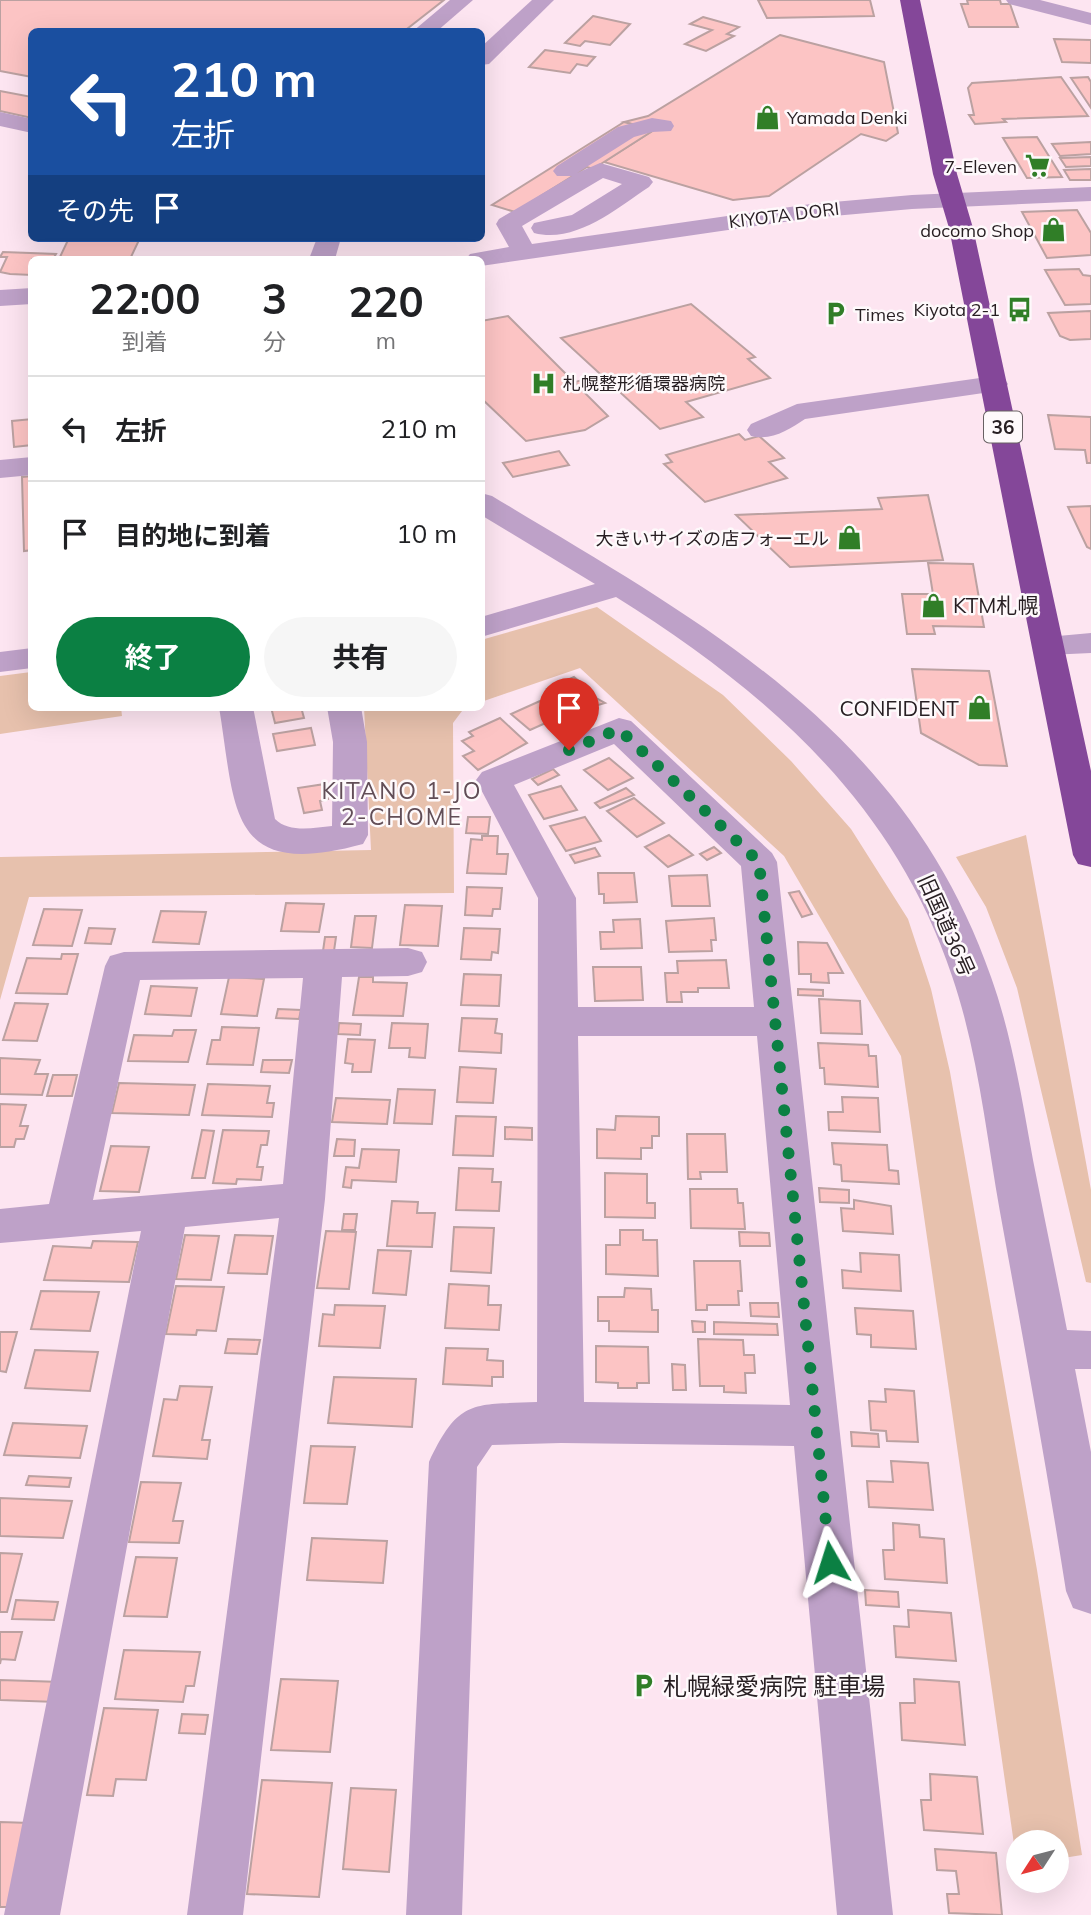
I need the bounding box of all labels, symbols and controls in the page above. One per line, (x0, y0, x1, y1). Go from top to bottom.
text: 210 m (171, 48, 317, 109)
icon: left (56, 56, 147, 147)
shop icon: Yamada Denki (753, 103, 781, 131)
place label: Yamada Denki (786, 106, 908, 129)
text: 左折 (171, 114, 235, 154)
supermarket icon: 7-Eleven (1023, 152, 1051, 180)
place label: 7-Eleven (944, 155, 1017, 178)
icon: arrive (148, 189, 186, 227)
text: その先 (56, 194, 134, 227)
street label: KIYOTA DORI (727, 197, 841, 233)
shop icon: docomo Shop (1040, 216, 1068, 244)
place label: docomo Shop (920, 219, 1034, 242)
text: 22:00 (89, 272, 200, 325)
text: 3 (262, 272, 287, 325)
text: 220 (348, 275, 424, 328)
bus stop icon: Kiyota 2-1 (1006, 295, 1034, 323)
place label: Kiyota 2-1 (914, 298, 1000, 321)
parking icon: Times (821, 300, 849, 328)
place label: Times (855, 303, 905, 326)
text: m (376, 326, 396, 355)
text: 到着 (122, 327, 168, 356)
text: 分 (263, 327, 286, 356)
hospital icon: 札幌整形循環器病院 (529, 369, 557, 397)
place label: 札幌整形循環器病院 (563, 372, 725, 395)
icon: left (56, 410, 94, 448)
text: 210 m (381, 412, 457, 445)
road number: 36 (984, 412, 1022, 442)
text: 左折 (115, 414, 167, 447)
icon: arrive (56, 515, 94, 553)
text: 10 m (396, 517, 457, 550)
text: 目的地に到着 (115, 519, 271, 552)
shop icon: 大きいサイズの店フォーエル (835, 524, 863, 552)
place label: 大きいサイズの店フォーエル (596, 527, 829, 550)
shop icon: KTM札幌 (919, 591, 947, 619)
place label: KTM札幌 (953, 592, 1038, 618)
button: 終了 (56, 617, 250, 697)
button: 共有 (264, 617, 457, 697)
pin (539, 678, 599, 750)
icon: arrive (550, 689, 588, 727)
shop icon: CONFIDENT (965, 694, 993, 722)
place label: CONFIDENT (840, 695, 959, 721)
district label: KITANO 1-JO 2-CHOME (322, 776, 482, 831)
street label: 旧国道36号 (913, 870, 981, 980)
position arrow (793, 1525, 867, 1599)
place label: 札幌緑愛病院 駐車場 (663, 1671, 885, 1701)
parking icon: 札幌緑愛病院 駐車場 (629, 1672, 657, 1700)
north arrow (1006, 1830, 1069, 1894)
map controls (1006, 1830, 1069, 1893)

